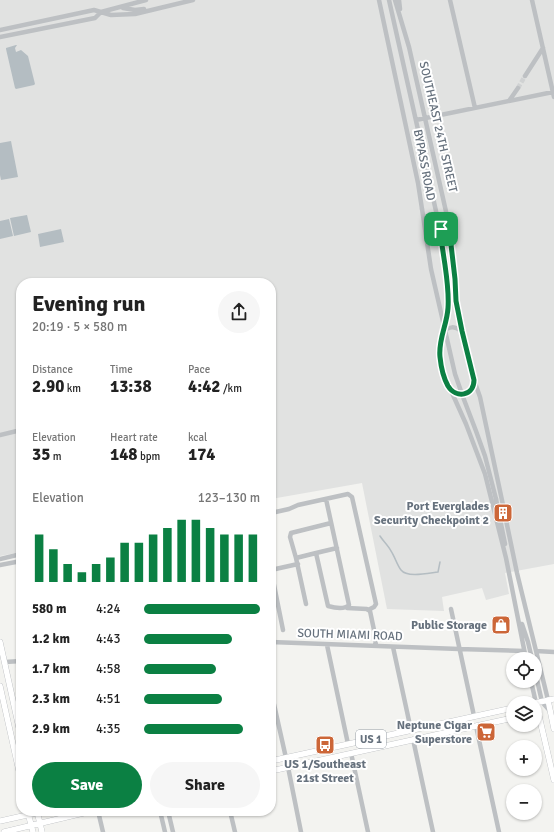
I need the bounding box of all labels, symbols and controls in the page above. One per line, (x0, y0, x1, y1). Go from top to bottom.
street label: SOUTHEAST 24TH STREET (416, 60, 460, 194)
street label: BYPASS ROAD (410, 128, 438, 202)
pin (424, 212, 458, 246)
icon: arrive (430, 218, 452, 240)
text: Evening run (32, 290, 146, 317)
button: share (218, 291, 260, 333)
text: 20:19 · 5 × 580 m (32, 319, 127, 335)
text: Distance (32, 363, 73, 376)
text: Time (110, 363, 133, 376)
text: Pace (188, 363, 210, 376)
text: 2.90 (32, 376, 64, 397)
text: 13:38 (110, 376, 152, 397)
text: 4:42 (188, 376, 221, 397)
text: km (64, 382, 81, 395)
text: /km (221, 382, 242, 395)
text: Elevation (32, 431, 76, 444)
text: Heart rate (110, 431, 158, 444)
text: kcal (188, 431, 207, 444)
text: 35 (32, 444, 50, 465)
text: 148 (110, 444, 138, 465)
text: 174 (188, 444, 216, 465)
text: m (50, 450, 62, 463)
text: bpm (138, 450, 160, 463)
text: Elevation (32, 490, 84, 506)
text: 123–130 m (198, 490, 260, 506)
place label: Port Everglades Security Checkpoint 2 (374, 499, 490, 528)
building icon: Port Everglades Security Checkpoint 2 (492, 502, 514, 524)
text: 580 m (32, 601, 66, 617)
text: 4:24 (96, 601, 121, 617)
shop icon: Public Storage (490, 614, 512, 636)
place label: Public Storage (411, 618, 487, 633)
street label: SOUTH MIAMI ROAD (297, 626, 403, 644)
text: 1.2 km (32, 631, 70, 647)
text: 4:43 (96, 631, 121, 647)
map controls (506, 652, 542, 820)
button: locate (506, 652, 542, 688)
text: 1.7 km (32, 661, 70, 677)
text: 4:58 (96, 661, 121, 677)
text: 2.3 km (32, 691, 70, 707)
text: 4:51 (96, 691, 121, 707)
button: layers (506, 696, 542, 732)
place label: Neptune Cigar Superstore (397, 718, 472, 747)
text: 2.9 km (32, 721, 70, 737)
text: 4:35 (96, 721, 121, 737)
supermarket icon: Neptune Cigar Superstore (475, 721, 497, 743)
road number: US 1 (356, 730, 386, 748)
bus stop icon: US 1/Southeast 21st Street (314, 734, 336, 756)
button: + (506, 740, 542, 776)
place label: US 1/Southeast 21st Street (284, 757, 366, 786)
button: Save (32, 762, 142, 808)
button: Share (150, 762, 260, 808)
button: − (506, 784, 542, 820)

